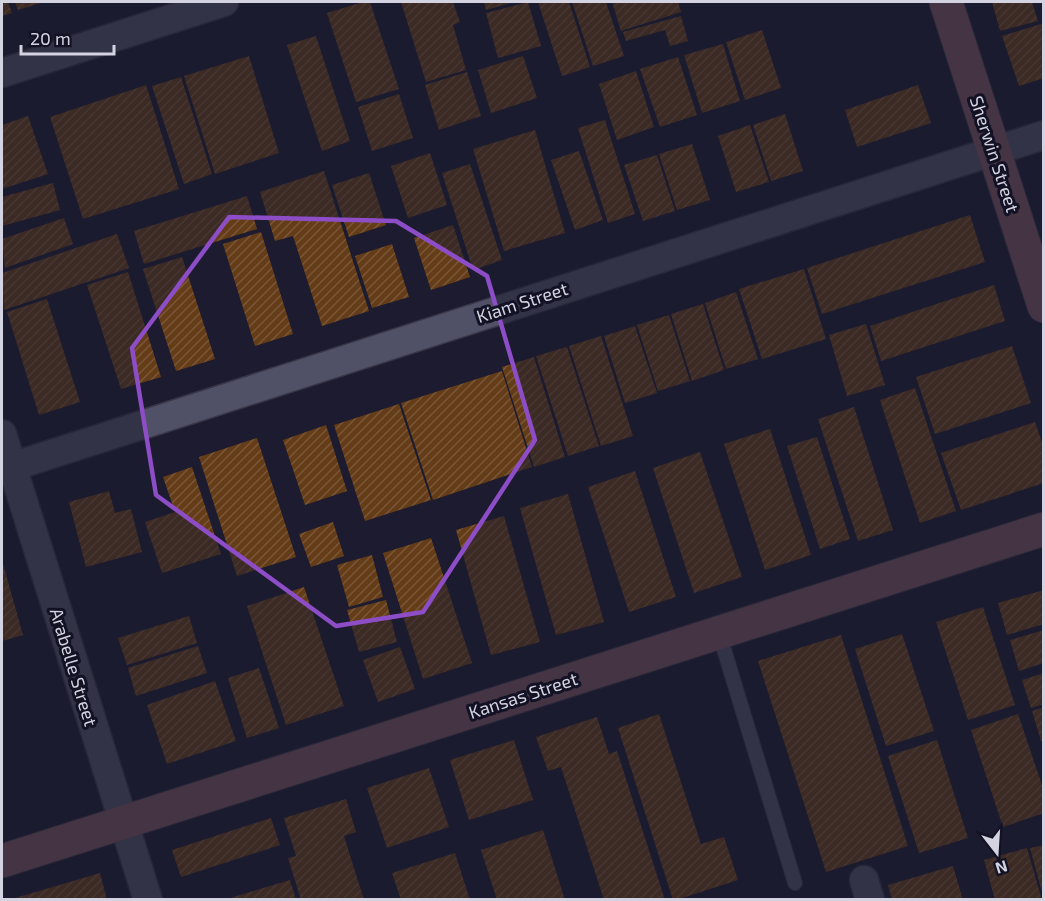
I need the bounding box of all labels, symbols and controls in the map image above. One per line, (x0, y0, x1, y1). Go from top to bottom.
scale bar (21, 18, 114, 56)
text: 20 m (30, 27, 71, 49)
street label: Sherwin Street (966, 93, 1024, 215)
street label: Kiam Street (474, 277, 571, 327)
street label: Arabelle Street (46, 605, 102, 729)
street label: Kansas Street (466, 667, 580, 723)
north arrow (967, 823, 1027, 883)
text: N (993, 857, 1010, 879)

